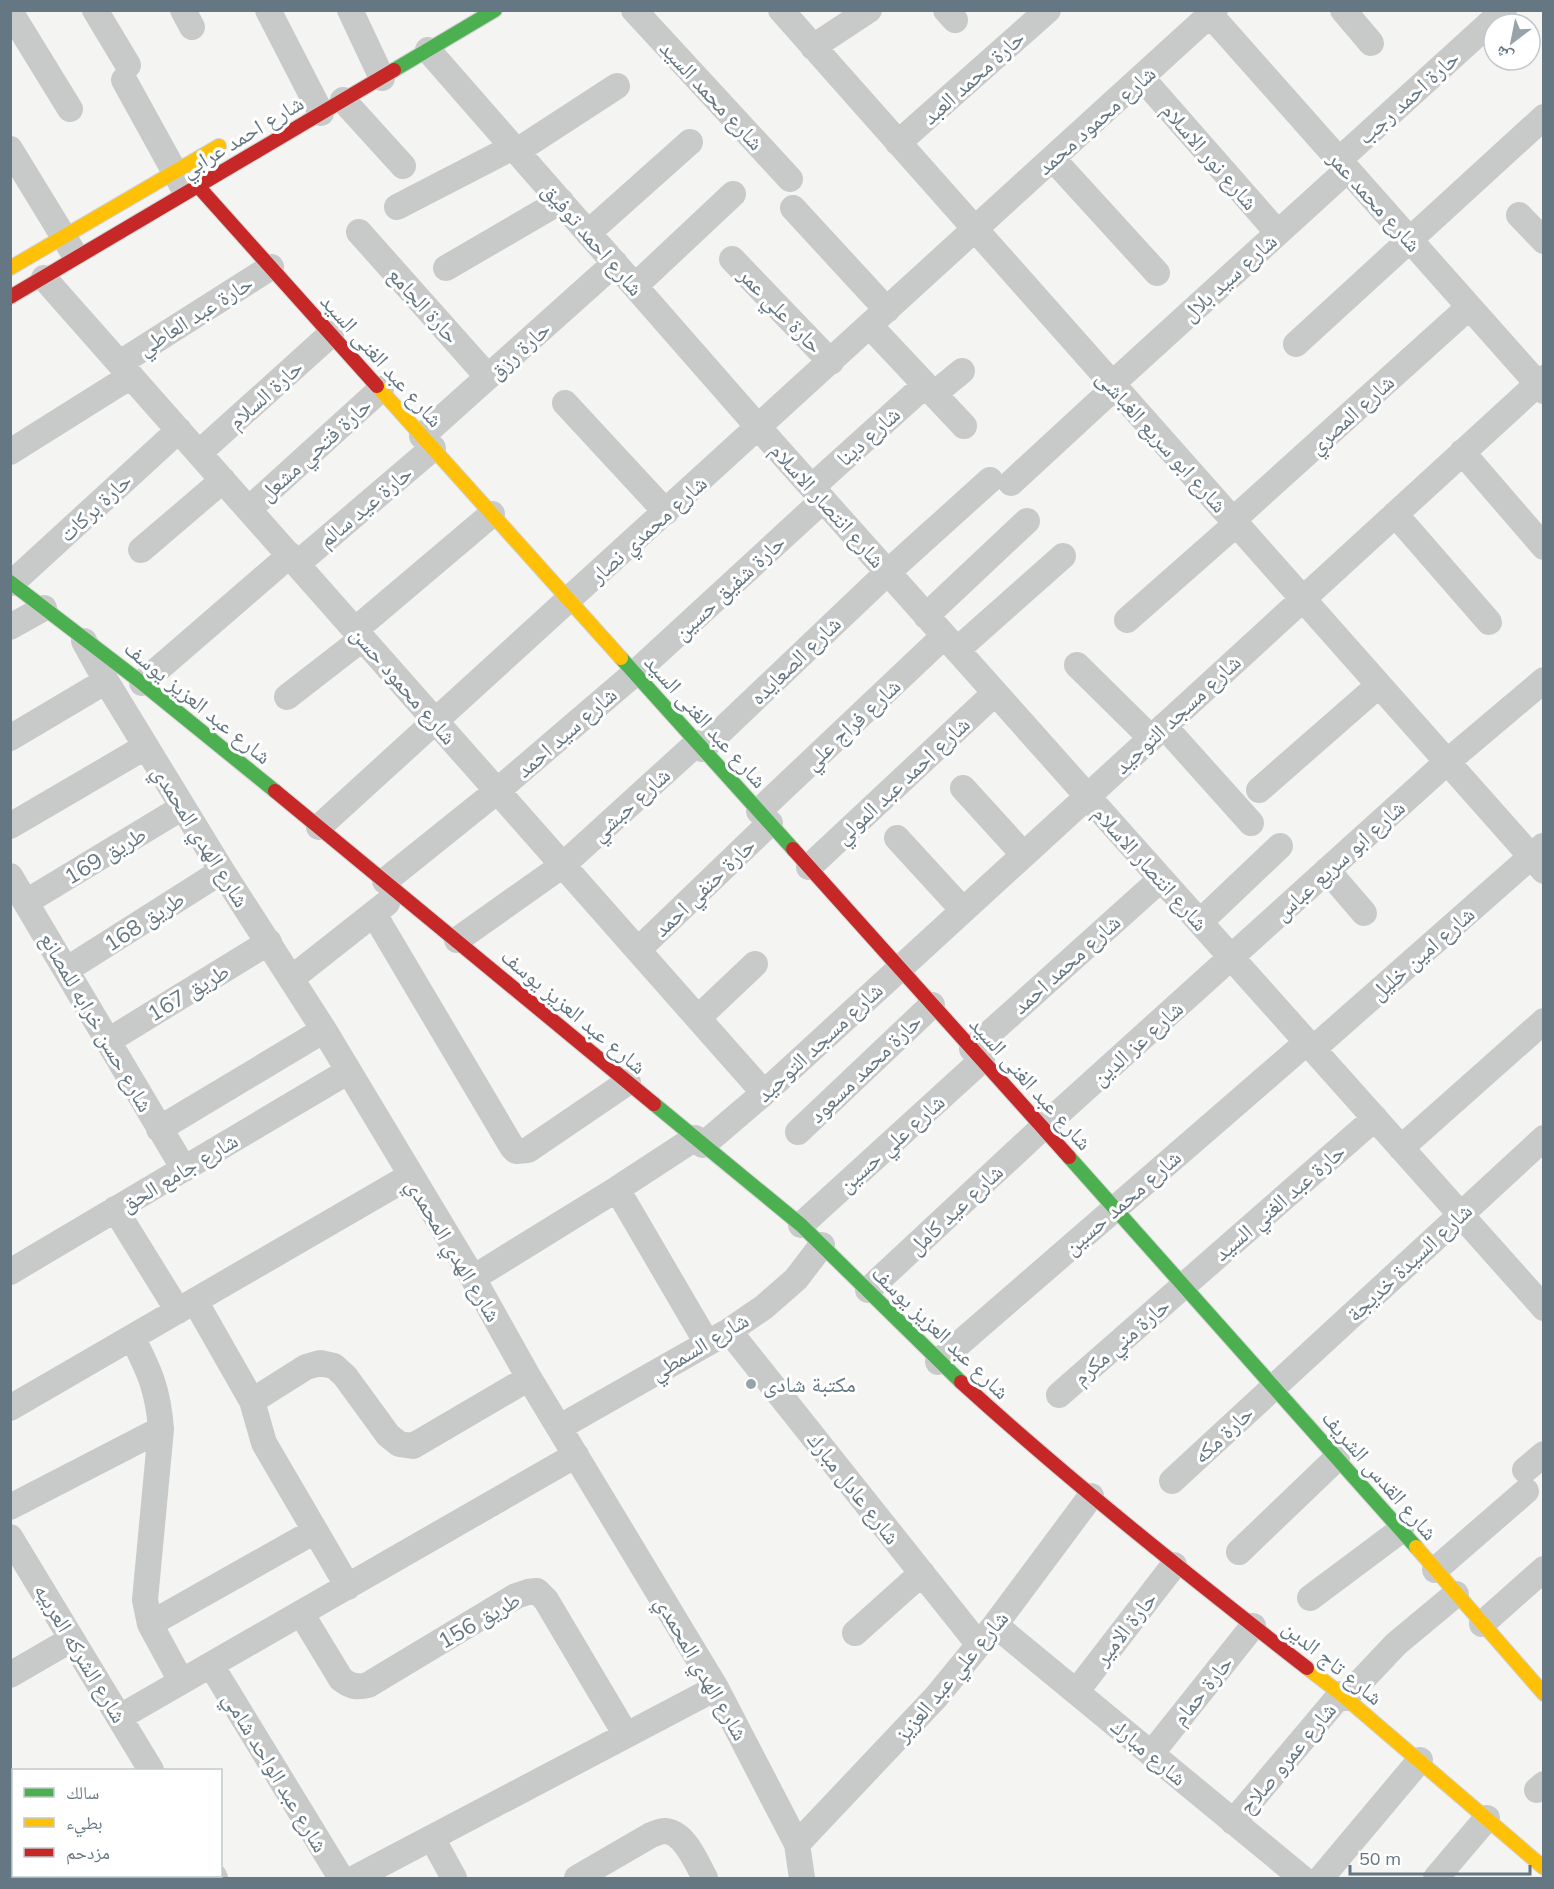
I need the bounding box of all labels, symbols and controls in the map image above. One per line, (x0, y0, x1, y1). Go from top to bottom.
north arrow (1482, 12, 1542, 72)
street label: حارة محمد العبد (916, 24, 1030, 130)
street label: شارع محمد السيد (654, 34, 770, 156)
text: ش (1492, 42, 1517, 68)
street label: حارة احمد رجب (1351, 44, 1465, 150)
street label: شارع محمود محمد (1031, 59, 1161, 181)
street label: شارع احمد عرابي (175, 88, 310, 187)
street label: شارع نور الاسلام (1155, 96, 1264, 216)
street label: شارع محمد عمر (1322, 144, 1428, 257)
street label: شارع احمد توفيق (536, 177, 650, 301)
street label: شارع سيد بلال (1176, 227, 1282, 327)
street label: حارة علي عمر (730, 260, 829, 362)
street label: حارة الجامع (382, 261, 466, 349)
street label: حارة عبد العاطي (132, 268, 260, 365)
street label: شارع عبد الغنى السيد (315, 287, 449, 433)
street label: حارة رزق (482, 315, 556, 385)
street label: حارة السلام (222, 353, 309, 436)
street label: شارع ابو سريع الغباشى (1090, 364, 1234, 518)
street label: شارع المصري (1302, 368, 1402, 463)
street label: حارة فتحي مشعل (253, 391, 380, 510)
street label: شارع دينا (830, 400, 906, 472)
street label: شارع انتصار الاسلام (764, 437, 892, 574)
street label: حارة عيد سالم (312, 459, 418, 554)
street label: حارة بركات (53, 466, 137, 548)
street label: شارع محمدي نصار (583, 469, 715, 592)
street label: حارة شفيق حسين (667, 528, 791, 646)
street label: شارع الصعايده (743, 610, 847, 710)
street label: شارع محمود حسن (345, 620, 463, 750)
street label: شارع عبد العزيز يوسف (119, 634, 277, 770)
street label: شارع عبد الغنى السيد (639, 648, 773, 794)
street label: شارع مسجد التوحيد (1108, 648, 1246, 780)
street label: شارع فراج علي (798, 672, 909, 779)
street label: شارع سيد احمد (510, 680, 622, 784)
street label: شارع احمد عبد المولي (829, 710, 978, 852)
street label: شارع الهدي المحمدي (143, 760, 256, 914)
street label: شارع حبشي (584, 761, 678, 850)
street label: شارع ابو سريع عباس (1267, 794, 1411, 926)
street label: شارع انتصار الاسلام (1087, 800, 1215, 937)
street label: طريق 169 (59, 820, 151, 890)
street label: حارة حنفي احمد (647, 831, 763, 945)
street label: طريق 168 (98, 885, 190, 957)
street label: شارع امين خليل (1364, 900, 1480, 1006)
street label: شارع محمد احمد (1006, 908, 1126, 1020)
street label: شارع حسن خرابه للمصانع (34, 927, 160, 1117)
street label: شارع عبد العزيز يوسف (495, 942, 653, 1080)
street label: طريق 167 (142, 957, 234, 1027)
street label: شارع مسجد التوحيد (750, 976, 888, 1108)
street label: شارع عز الدين (1085, 994, 1189, 1092)
street label: حارة محمد مسعود (803, 1007, 927, 1129)
street label: شارع عبد الغنى السيد (964, 1010, 1098, 1156)
street label: شارع علي حسين (832, 1088, 953, 1201)
street label: شارع جامع الحق (115, 1126, 243, 1218)
street label: حارة عبد الغني السيد (1207, 1137, 1353, 1270)
street label: شارع محمد حسين (1057, 1143, 1187, 1261)
street label: شارع عيد كامل (901, 1158, 1009, 1260)
street label: شارع الهدي المحمدي (397, 1173, 508, 1329)
street label: شارع السيدة خديجة (1340, 1197, 1478, 1327)
street label: شارع عبد العزيز يوسف (866, 1259, 1016, 1405)
street label: حارة مني مكرم (1067, 1291, 1178, 1394)
street label: شارع السمطي (645, 1306, 755, 1389)
place label: مكتبة شادى (763, 1370, 856, 1398)
marker: مكتبة شادى (744, 1377, 758, 1391)
street label: حارة مكه (1187, 1399, 1259, 1469)
street label: شارع القدس الشريف (1316, 1404, 1444, 1546)
street label: شارع عادل مبارك (801, 1426, 907, 1550)
street label: شارع الشركه العربيه (28, 1578, 134, 1728)
street label: طريق 156 (433, 1585, 525, 1655)
street label: حارة الامير (1087, 1585, 1163, 1671)
street label: شارع الهدي المحمدي (646, 1591, 755, 1747)
street label: شارع علي عبد العزيز (887, 1605, 1017, 1750)
street label: شارع تاج الدين (1277, 1613, 1389, 1711)
street label: حارة حمام (1165, 1649, 1240, 1731)
street label: شارع عبد الواحد شامي (214, 1687, 335, 1859)
street label: شارع عمرو صلاح (1232, 1696, 1342, 1820)
street label: شارع مبارك (1105, 1712, 1193, 1792)
legend (12, 1769, 222, 1877)
text: سالك (66, 1781, 99, 1804)
text: بطيء (66, 1811, 103, 1838)
scale bar (1350, 1838, 1530, 1876)
text: مزدحم (66, 1841, 110, 1865)
text: 50 m (1359, 1847, 1401, 1870)

